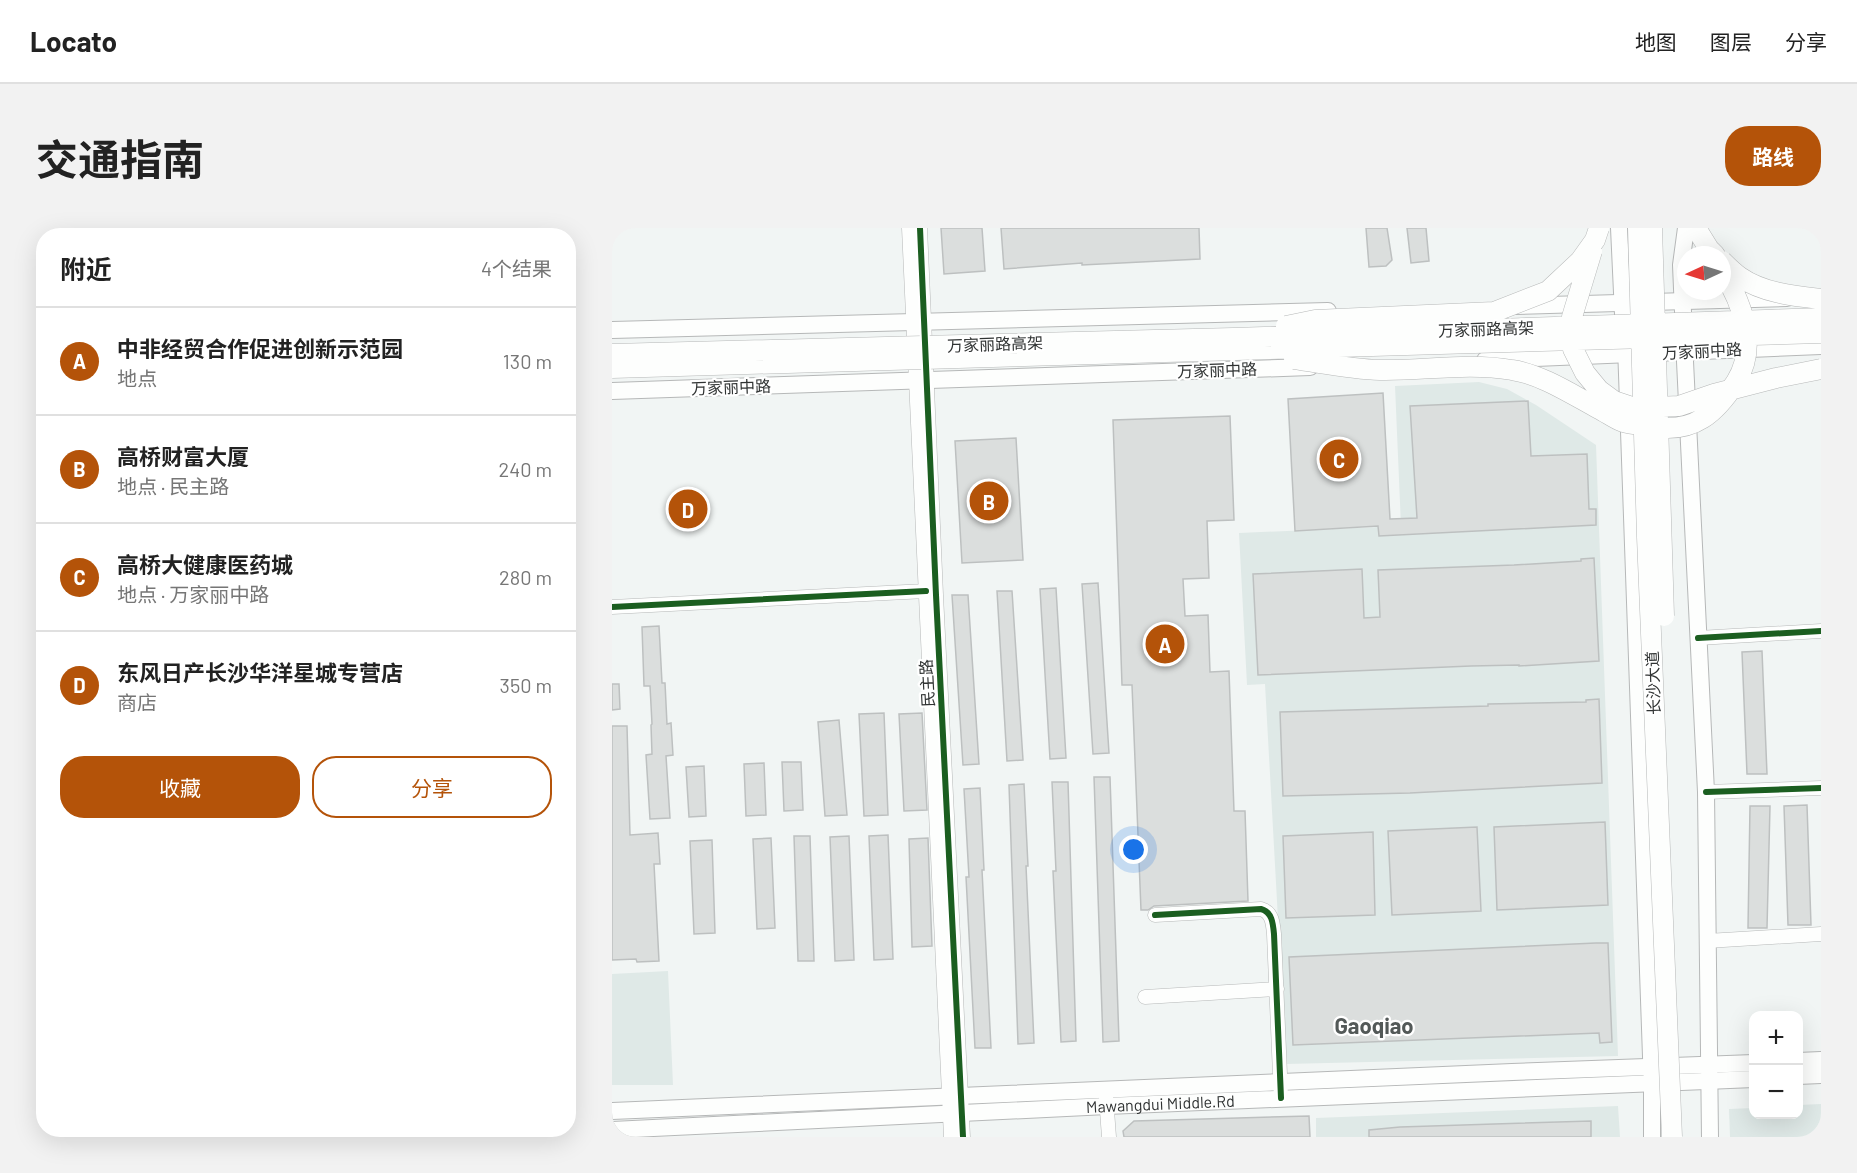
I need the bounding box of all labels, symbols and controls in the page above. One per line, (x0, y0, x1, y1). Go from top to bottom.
text: Locato (30, 24, 117, 58)
text: 地图 (1635, 29, 1677, 54)
text: 图层 (1710, 29, 1752, 54)
text: 分享 (1785, 29, 1827, 54)
button: 路线 (1725, 126, 1821, 186)
text: 交通指南 (36, 133, 204, 183)
north arrow (1677, 246, 1731, 300)
text: 附近 (60, 253, 112, 284)
text: 4个结果 (481, 256, 552, 280)
street label: 万家丽路高架 (1438, 317, 1534, 340)
street label: 万家丽路高架 (947, 332, 1043, 355)
text: 中非经贸合作促进创新示范园 (117, 335, 403, 361)
street label: 万家丽中路 (1662, 339, 1742, 362)
text: A (73, 349, 86, 373)
text: 130 m (503, 349, 552, 373)
street label: 万家丽中路 (1177, 359, 1257, 380)
text: 地点 (117, 366, 157, 390)
street label: 万家丽中路 (691, 376, 771, 397)
pin: C (1320, 436, 1358, 482)
text: 高桥财富大厦 (117, 443, 249, 469)
text: B (73, 457, 86, 481)
text: 240 m (498, 457, 552, 481)
text: 地点 · 民主路 (117, 474, 229, 498)
pin: B (970, 478, 1009, 524)
pin: D (668, 486, 708, 532)
text: 高桥大健康医药城 (117, 551, 293, 577)
text: C (73, 565, 86, 589)
text: 280 m (499, 565, 552, 589)
text: 地点 · 万家丽中路 (117, 582, 269, 606)
pin: A (1146, 622, 1184, 666)
street label: 长沙大道 (1642, 651, 1663, 715)
text: 东风日产长沙华洋星城专营店 (117, 659, 403, 685)
street label: 民主路 (916, 659, 937, 707)
text: D (73, 673, 86, 697)
text: 350 m (500, 673, 552, 697)
text: 商店 (117, 690, 157, 714)
button: 收藏 (60, 756, 300, 818)
button: 分享 (312, 756, 552, 818)
your location (1119, 835, 1148, 864)
map controls (1749, 1011, 1803, 1119)
button: + (1749, 1011, 1803, 1065)
district label: Gaoqiao (1334, 1012, 1414, 1038)
button: − (1749, 1065, 1803, 1119)
street label: Mawangdui Middle.Rd (1086, 1091, 1235, 1116)

